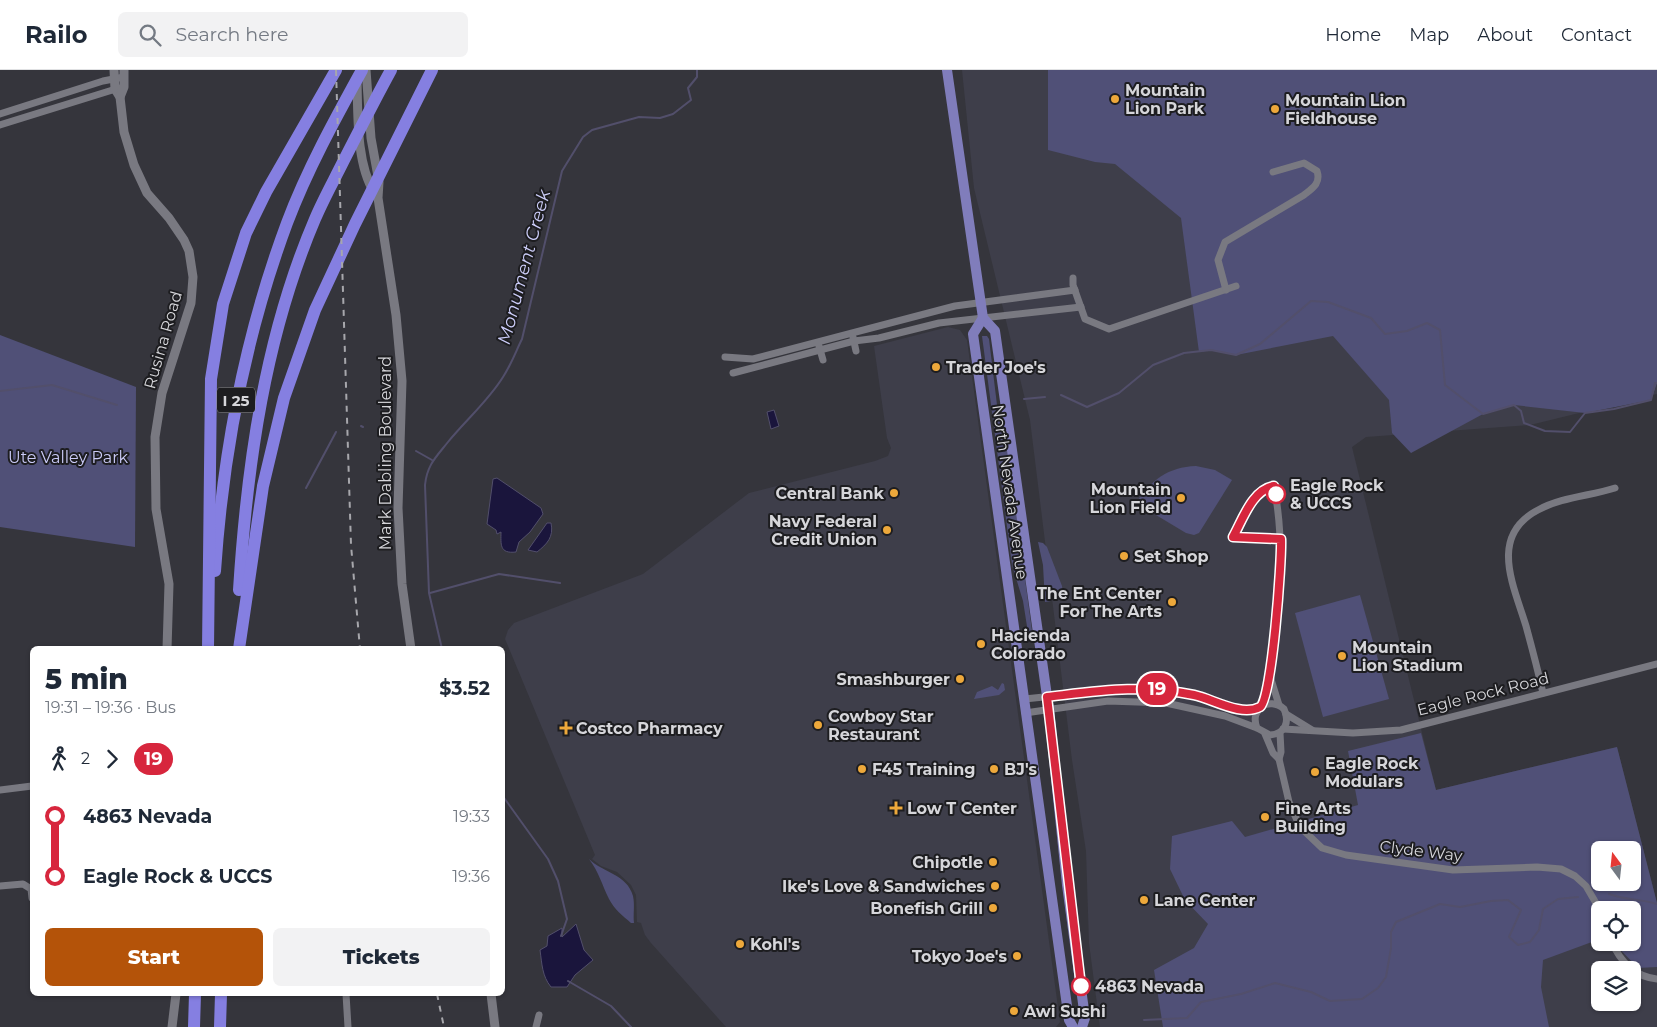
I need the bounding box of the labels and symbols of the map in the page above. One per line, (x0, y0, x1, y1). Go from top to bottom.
place label: Mountain Lion Park (1125, 81, 1205, 118)
place label: Mountain Lion Fieldhouse (1285, 91, 1406, 128)
marker: Mountain Lion Park (1109, 93, 1121, 105)
marker: Mountain Lion Fieldhouse (1269, 103, 1281, 115)
water label: Monument Creek (493, 186, 556, 347)
street label: Rusina Road (140, 289, 186, 391)
street label: Mark Dabling Boulevard (376, 356, 395, 550)
place label: Trader Joe's (946, 358, 1046, 377)
marker: Trader Joe's (930, 361, 942, 373)
road number: I 25 (217, 388, 255, 412)
street label: North Nevada Avenue (988, 403, 1032, 581)
park label: Ute Valley Park (8, 448, 128, 467)
place label: Eagle Rock & UCCS (1290, 476, 1384, 513)
place label: Mountain Lion Field (1089, 480, 1171, 517)
place label: Central Bank (775, 484, 885, 503)
marker: Eagle Rock & UCCS (1266, 484, 1286, 504)
marker: Central Bank (888, 487, 900, 499)
marker: Mountain Lion Field (1175, 492, 1187, 504)
place label: Navy Federal Credit Union (769, 512, 877, 549)
marker: Navy Federal Credit Union (881, 524, 893, 536)
place label: Set Shop (1134, 547, 1209, 566)
marker: Set Shop (1118, 550, 1130, 562)
place label: The Ent Center For The Arts (1037, 584, 1163, 621)
marker: The Ent Center For The Arts (1166, 596, 1178, 608)
place label: Hacienda Colorado (991, 626, 1070, 663)
marker: Hacienda Colorado (975, 638, 987, 650)
place label: Mountain Lion Stadium (1352, 638, 1463, 675)
marker: Mountain Lion Stadium (1336, 650, 1348, 662)
street label: Eagle Rock Road (1415, 668, 1551, 720)
place label: Smashburger (837, 670, 950, 689)
marker: Smashburger (954, 673, 966, 685)
line badge: 19 (1134, 673, 1180, 705)
place label: Cowboy Star Restaurant (828, 707, 934, 744)
place label: Costco Pharmacy (576, 719, 723, 738)
marker: Cowboy Star Restaurant (812, 719, 824, 731)
marker: Costco Pharmacy (560, 722, 572, 734)
place label: Eagle Rock Modulars (1325, 754, 1419, 791)
place label: F45 Training (872, 760, 975, 779)
place label: BJ's (1004, 760, 1038, 779)
marker: F45 Training (856, 763, 868, 775)
marker: BJ's (988, 763, 1000, 775)
marker: Eagle Rock Modulars (1309, 766, 1321, 778)
place label: Low T Center (907, 799, 1017, 818)
place label: Fine Arts Building (1275, 799, 1351, 836)
marker: Low T Center (889, 801, 903, 815)
marker: Fine Arts Building (1259, 811, 1271, 823)
street label: Clyde Way (1378, 836, 1464, 866)
north arrow (1591, 841, 1641, 891)
place label: Chipotle (912, 853, 983, 872)
marker: Chipotle (987, 856, 999, 868)
place label: Ike's Love & Sandwiches (782, 877, 985, 896)
marker: Ike's Love & Sandwiches (989, 880, 1001, 892)
place label: Lane Center (1154, 891, 1256, 910)
marker: Lane Center (1138, 894, 1150, 906)
place label: Bonefish Grill (870, 899, 983, 918)
marker: Bonefish Grill (987, 902, 999, 914)
place label: Kohl's (750, 935, 801, 954)
marker: Kohl's (734, 938, 746, 950)
place label: Tokyo Joe's (912, 947, 1008, 966)
marker: Tokyo Joe's (1011, 950, 1023, 962)
marker: 4863 Nevada (1071, 976, 1091, 996)
place label: 4863 Nevada (1095, 977, 1204, 996)
place label: Awi Sushi (1023, 1002, 1106, 1021)
marker: Awi Sushi (1008, 1005, 1020, 1017)

